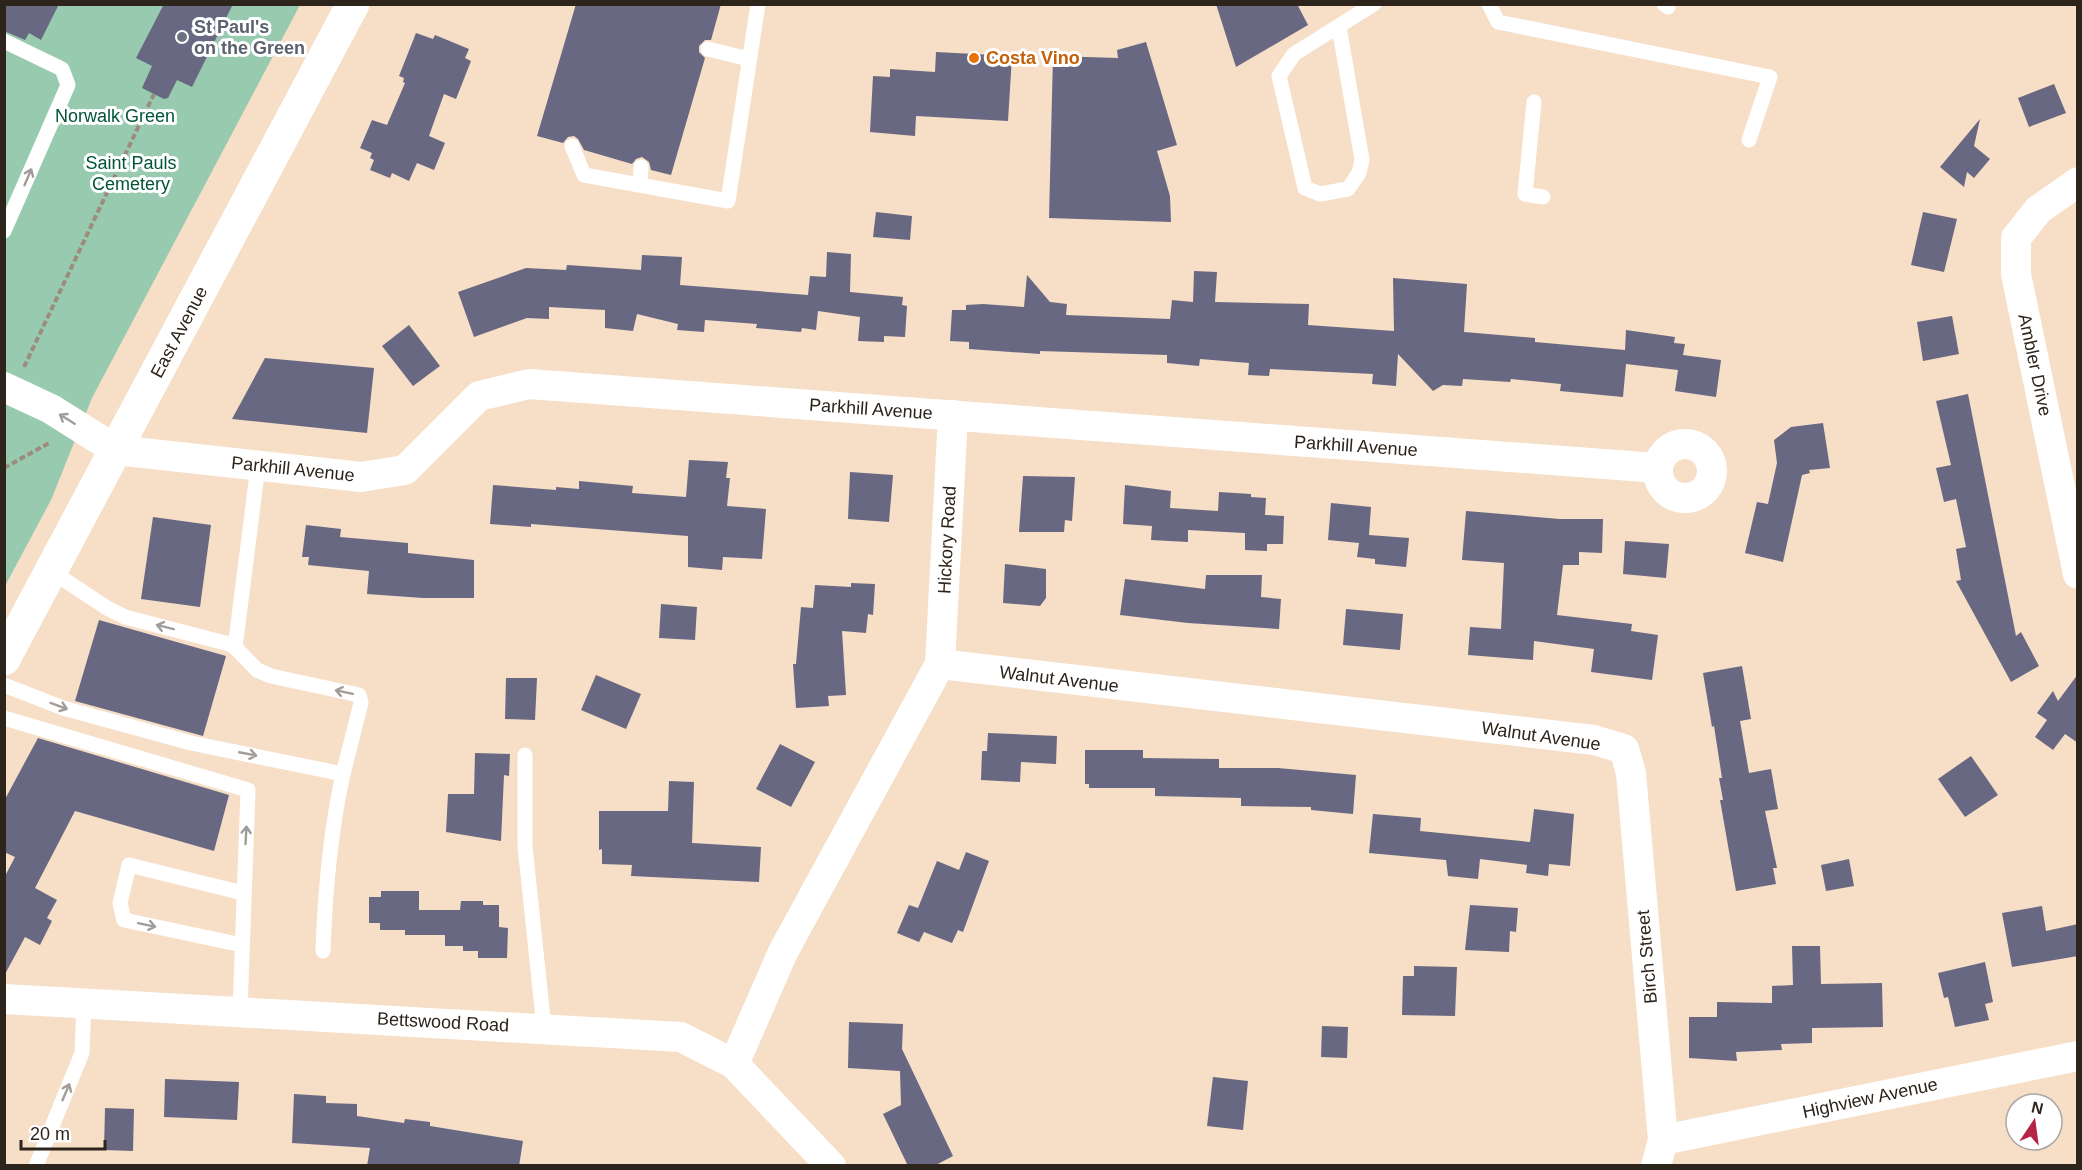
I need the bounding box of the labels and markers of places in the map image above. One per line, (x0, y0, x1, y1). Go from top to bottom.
place label: St Paul's on the Green (194, 17, 305, 58)
marker: St Paul's on the Green (175, 30, 189, 44)
place label: Costa Vino (986, 48, 1080, 68)
marker: Costa Vino (967, 51, 981, 65)

